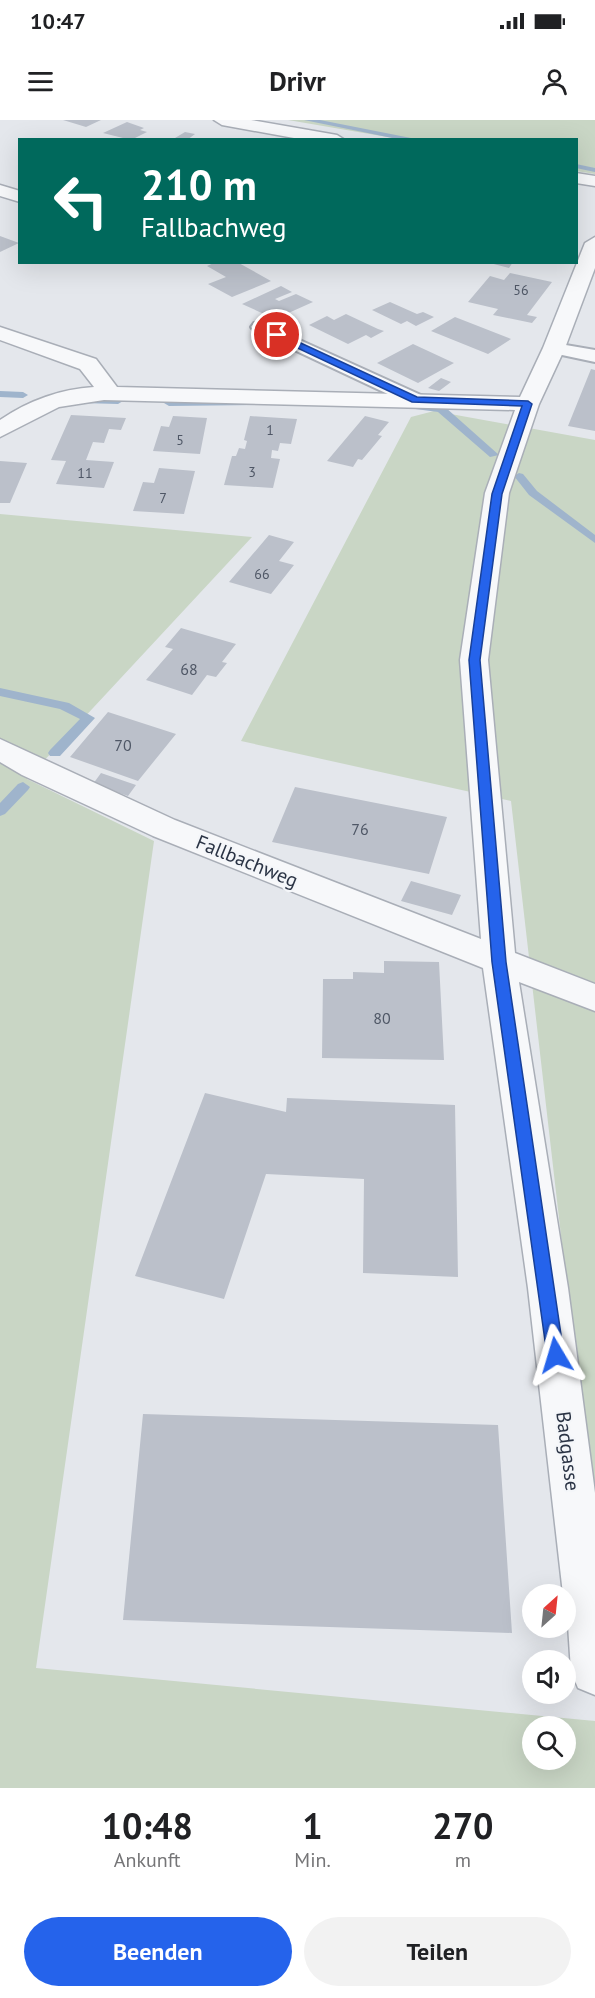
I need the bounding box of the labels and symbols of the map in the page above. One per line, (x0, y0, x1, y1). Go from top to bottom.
house number: 56 (513, 281, 529, 299)
pin (251, 309, 302, 360)
house number: 1 (266, 421, 274, 439)
house number: 5 (176, 431, 184, 449)
house number: 3 (248, 463, 256, 481)
house number: 11 (77, 464, 93, 482)
house number: 7 (159, 489, 167, 507)
house number: 66 (254, 565, 270, 583)
house number: 68 (180, 659, 198, 679)
house number: 70 (114, 735, 132, 755)
house number: 76 (351, 819, 369, 839)
street label: Fallbachweg (192, 829, 302, 893)
house number: 80 (373, 1008, 391, 1028)
position arrow (524, 1323, 588, 1387)
street label: Badgasse (550, 1410, 586, 1492)
north arrow (522, 1584, 576, 1638)

